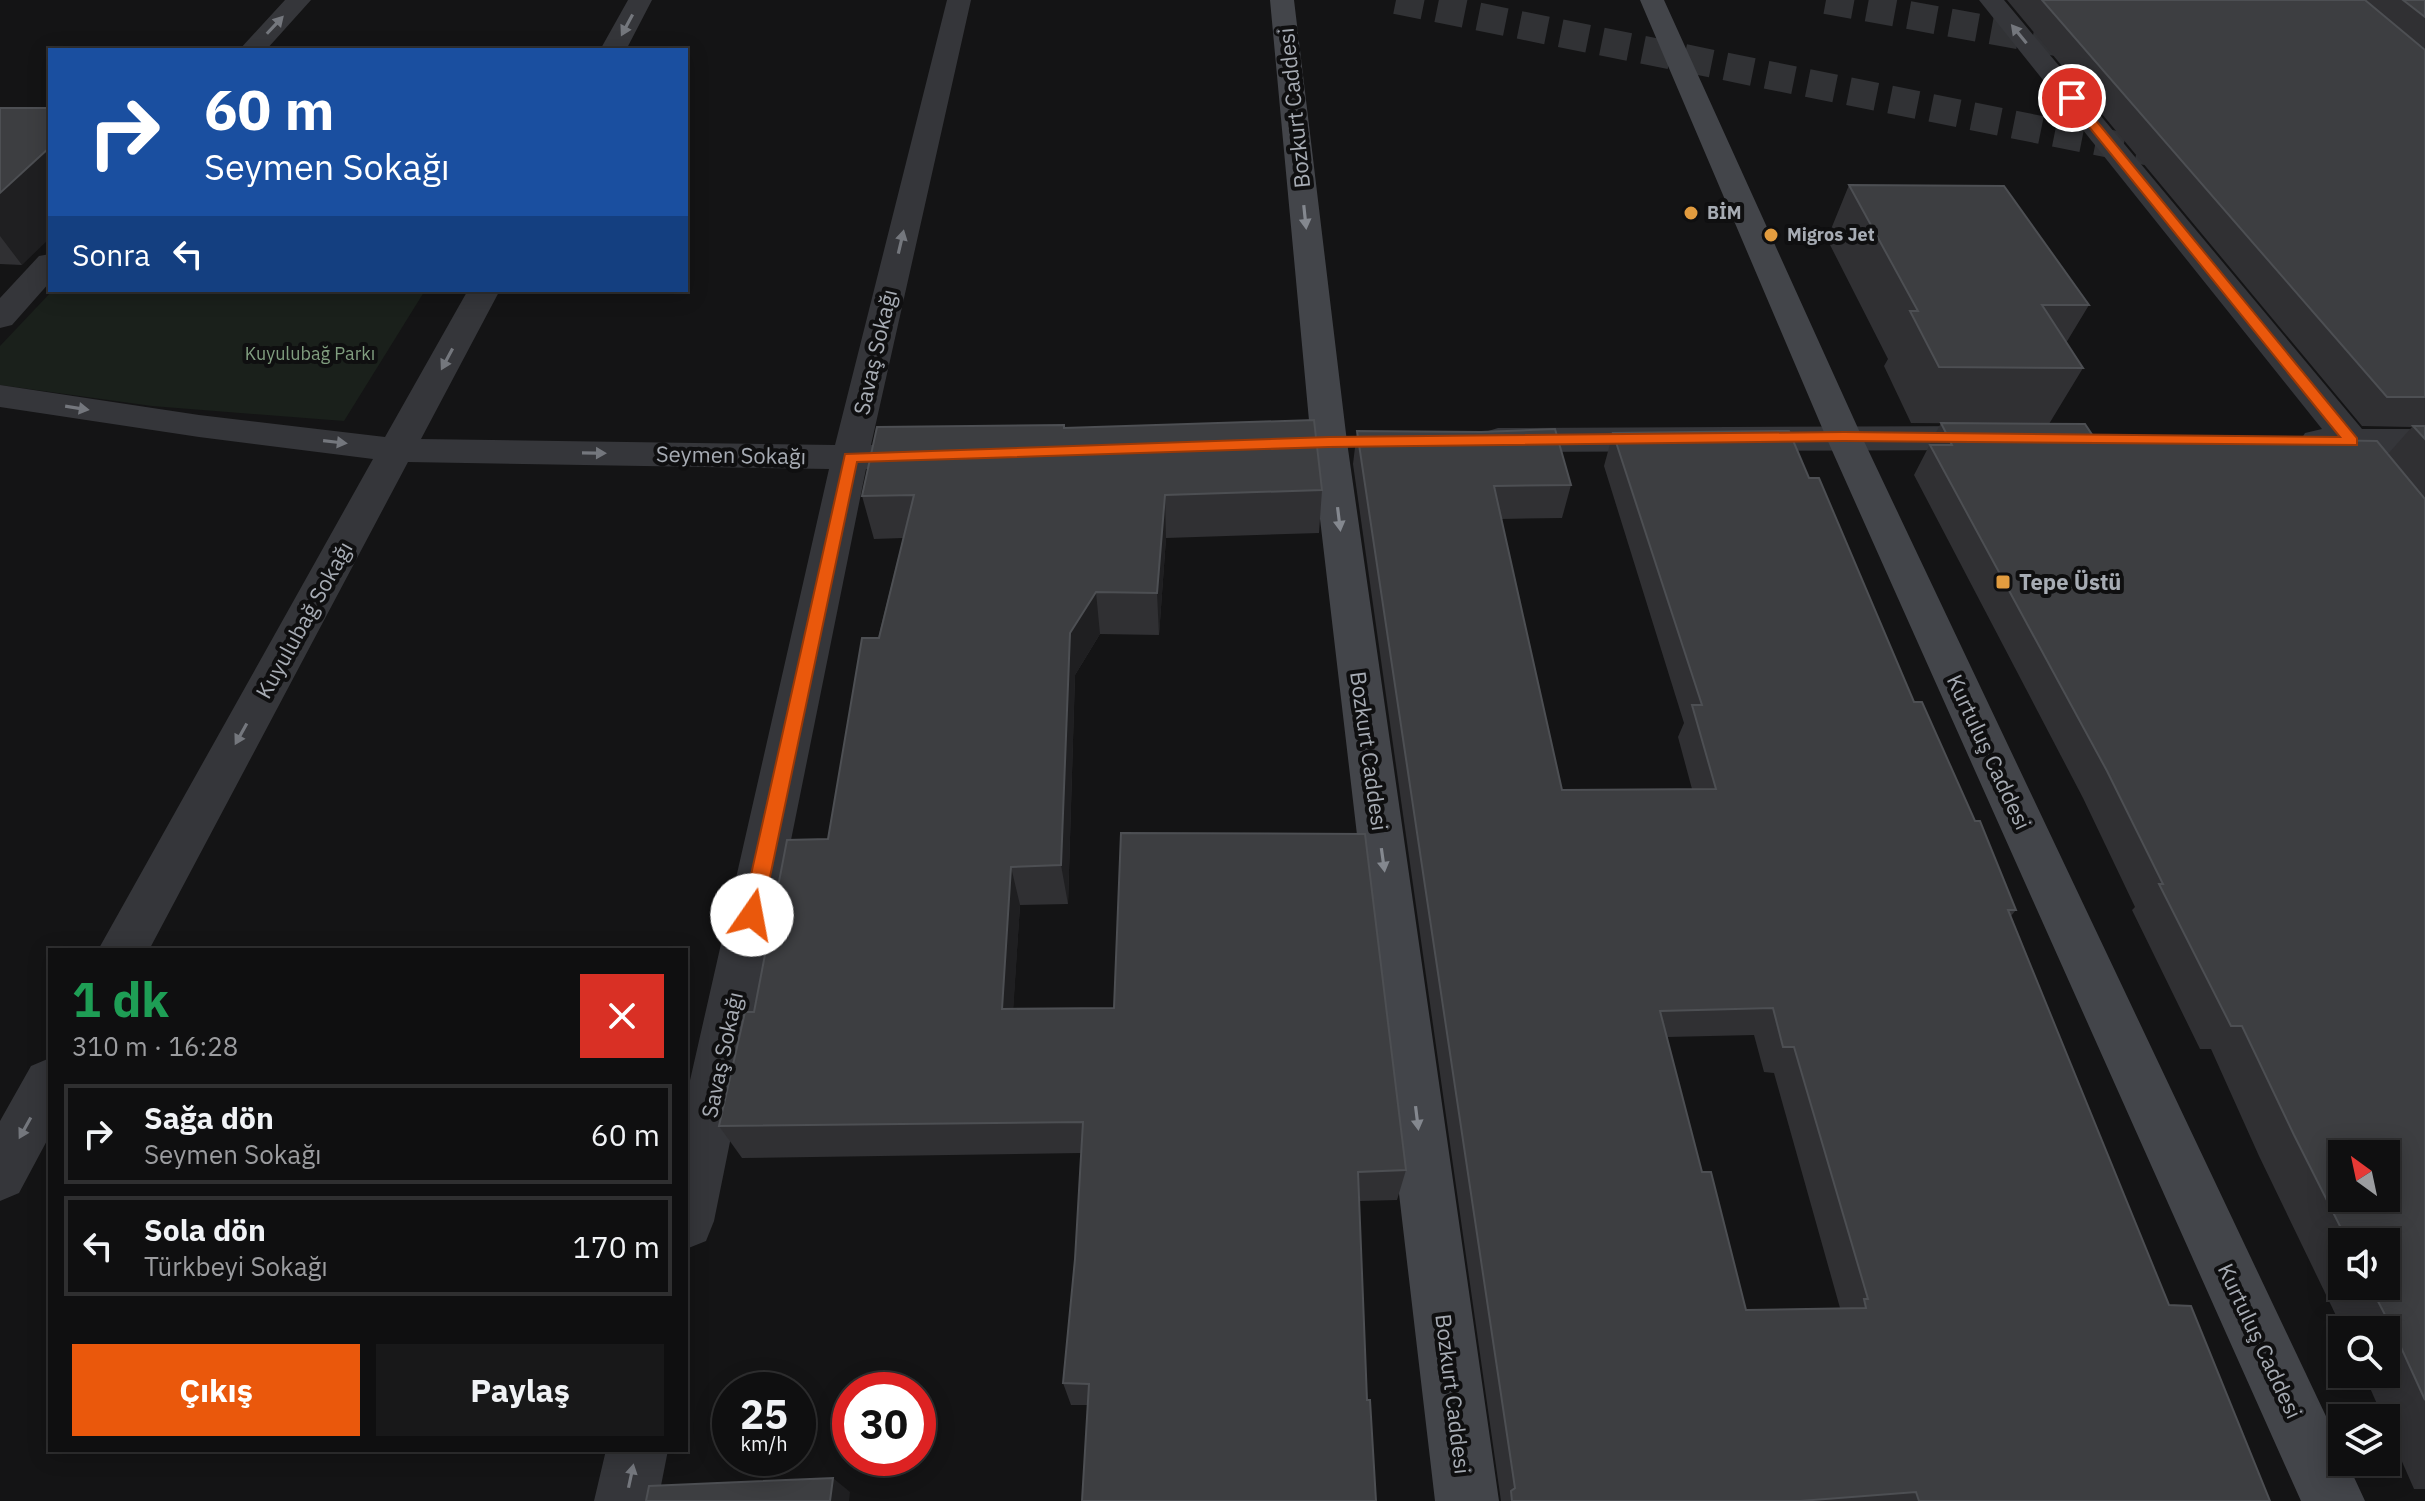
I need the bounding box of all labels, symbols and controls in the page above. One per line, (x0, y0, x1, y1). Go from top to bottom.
one-way arrow (620, 14, 634, 36)
one-way arrow (266, 16, 284, 35)
one-way arrow (2012, 24, 2028, 44)
street label: Bozkurt Caddesi (1271, 27, 1316, 190)
pin (2038, 64, 2106, 132)
text: 60 m (204, 73, 334, 145)
icon: arrive (2050, 76, 2094, 120)
icon: right (72, 80, 176, 184)
text: Seymen Sokağı (204, 143, 450, 190)
place label: BİM (1707, 201, 1742, 224)
marker: BİM (1682, 204, 1700, 222)
one-way arrow (1299, 205, 1312, 230)
place label: Migros Jet (1787, 223, 1875, 246)
marker: Migros Jet (1762, 226, 1780, 244)
one-way arrow (895, 230, 908, 255)
icon: left (166, 232, 210, 276)
text: Sonra (72, 235, 150, 274)
street label: Savaş Sokağı (846, 286, 903, 418)
park label: Kuyulubağ Parkı (245, 342, 375, 365)
one-way arrow (440, 347, 453, 370)
one-way arrow (65, 402, 90, 415)
one-way arrow (323, 436, 348, 449)
street label: Seymen Sokağı (656, 439, 806, 470)
one-way arrow (582, 447, 607, 459)
one-way arrow (1332, 507, 1345, 532)
street label: Kuyulubağ Sokağı (248, 536, 359, 703)
place label: Tepe Üstü (2019, 567, 2121, 596)
marker: Tepe Üstü (1994, 573, 2012, 591)
street label: Bozkurt Caddesi (1344, 669, 1395, 833)
street label: Kurtuluş Caddesi (1941, 669, 2038, 834)
one-way arrow (235, 723, 249, 745)
one-way arrow (1377, 848, 1390, 873)
position arrow (710, 873, 794, 957)
text: 1 dk (72, 968, 169, 1030)
button: close (580, 974, 664, 1058)
street label: Savaş Sokağı (694, 989, 749, 1121)
text: 310 m · 16:28 (72, 1029, 238, 1063)
text: Sağa dön (144, 1098, 274, 1137)
one-way arrow (1411, 1106, 1424, 1131)
icon: right (76, 1112, 120, 1156)
text: 60 m (591, 1115, 660, 1154)
one-way arrow (18, 1117, 32, 1140)
text: Seymen Sokağı (144, 1137, 322, 1171)
north arrow (2328, 1140, 2400, 1212)
map controls (2328, 1140, 2400, 1476)
text: Sola dön (144, 1210, 266, 1249)
icon: left (76, 1224, 120, 1268)
text: 170 m (573, 1227, 660, 1266)
button: sound (2328, 1228, 2400, 1300)
text: Türkbeyi Sokağı (144, 1249, 328, 1283)
street label: Kurtuluş Caddesi (2212, 1258, 2309, 1423)
street label: Bozkurt Caddesi (1429, 1312, 1478, 1476)
button: search (2328, 1316, 2400, 1388)
button: Çıkış (72, 1344, 360, 1436)
button: Paylaş (376, 1344, 664, 1436)
speed limit sign: 30 (832, 1372, 936, 1476)
text: 25 (740, 1388, 788, 1440)
button: layers (2328, 1404, 2400, 1476)
text: km/h (740, 1430, 788, 1457)
one-way arrow (625, 1463, 638, 1488)

